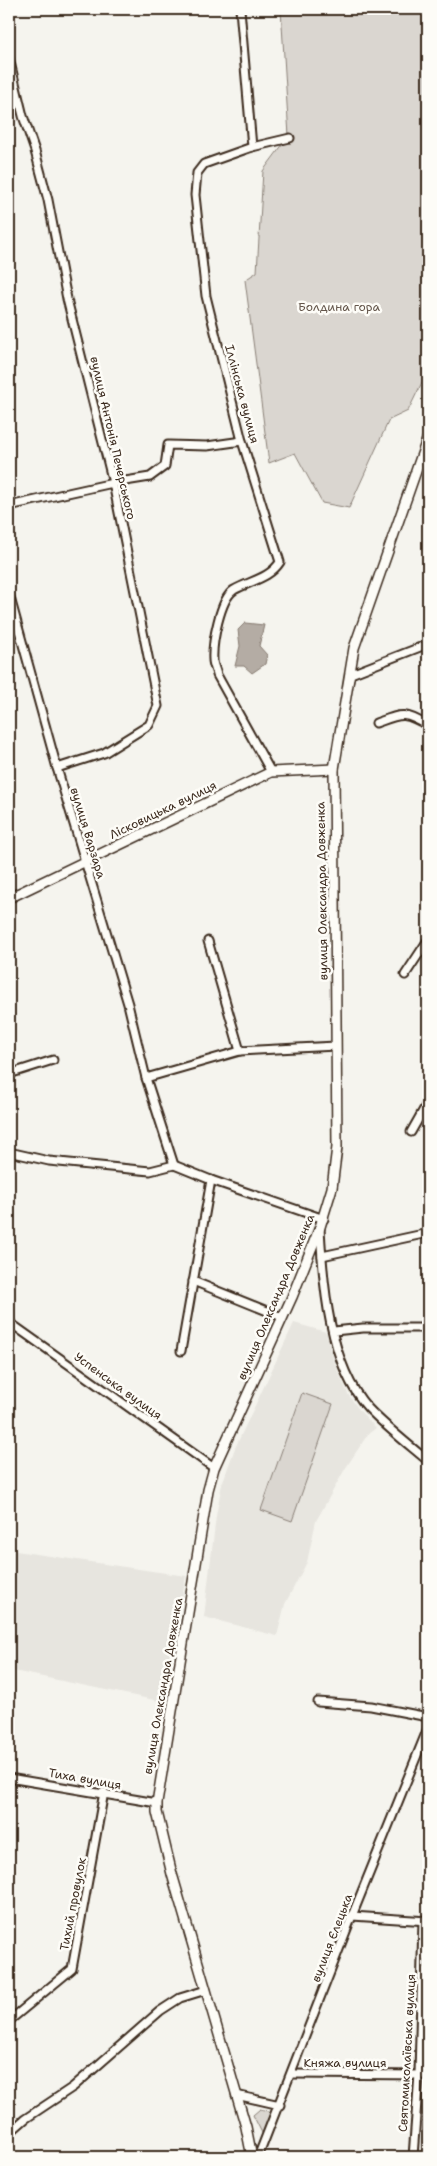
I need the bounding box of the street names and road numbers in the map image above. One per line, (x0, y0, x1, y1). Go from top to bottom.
street label: Іллінська вулиця (221, 343, 263, 445)
street label: вулиця Антонія Печерського (86, 355, 140, 521)
street label: Лісковицька вулиця (107, 777, 219, 843)
street label: вулиця Варзара (67, 785, 110, 881)
street label: вулиця Олександра Довженка (312, 801, 332, 981)
street label: вулиця Олександра Довженка (234, 1211, 318, 1382)
street label: Успенська вулиця (71, 1349, 165, 1423)
street label: вулиця Олександра Довженка (140, 1596, 186, 1775)
street label: Тиха вулиця (47, 1765, 123, 1793)
street label: Тихий провулок (56, 1855, 90, 1952)
street label: вулиця Єлецька (308, 1891, 356, 1985)
street label: Святомиколаївська вулиця (395, 1973, 419, 2133)
street label: Княжа вулиця (303, 2055, 387, 2071)

